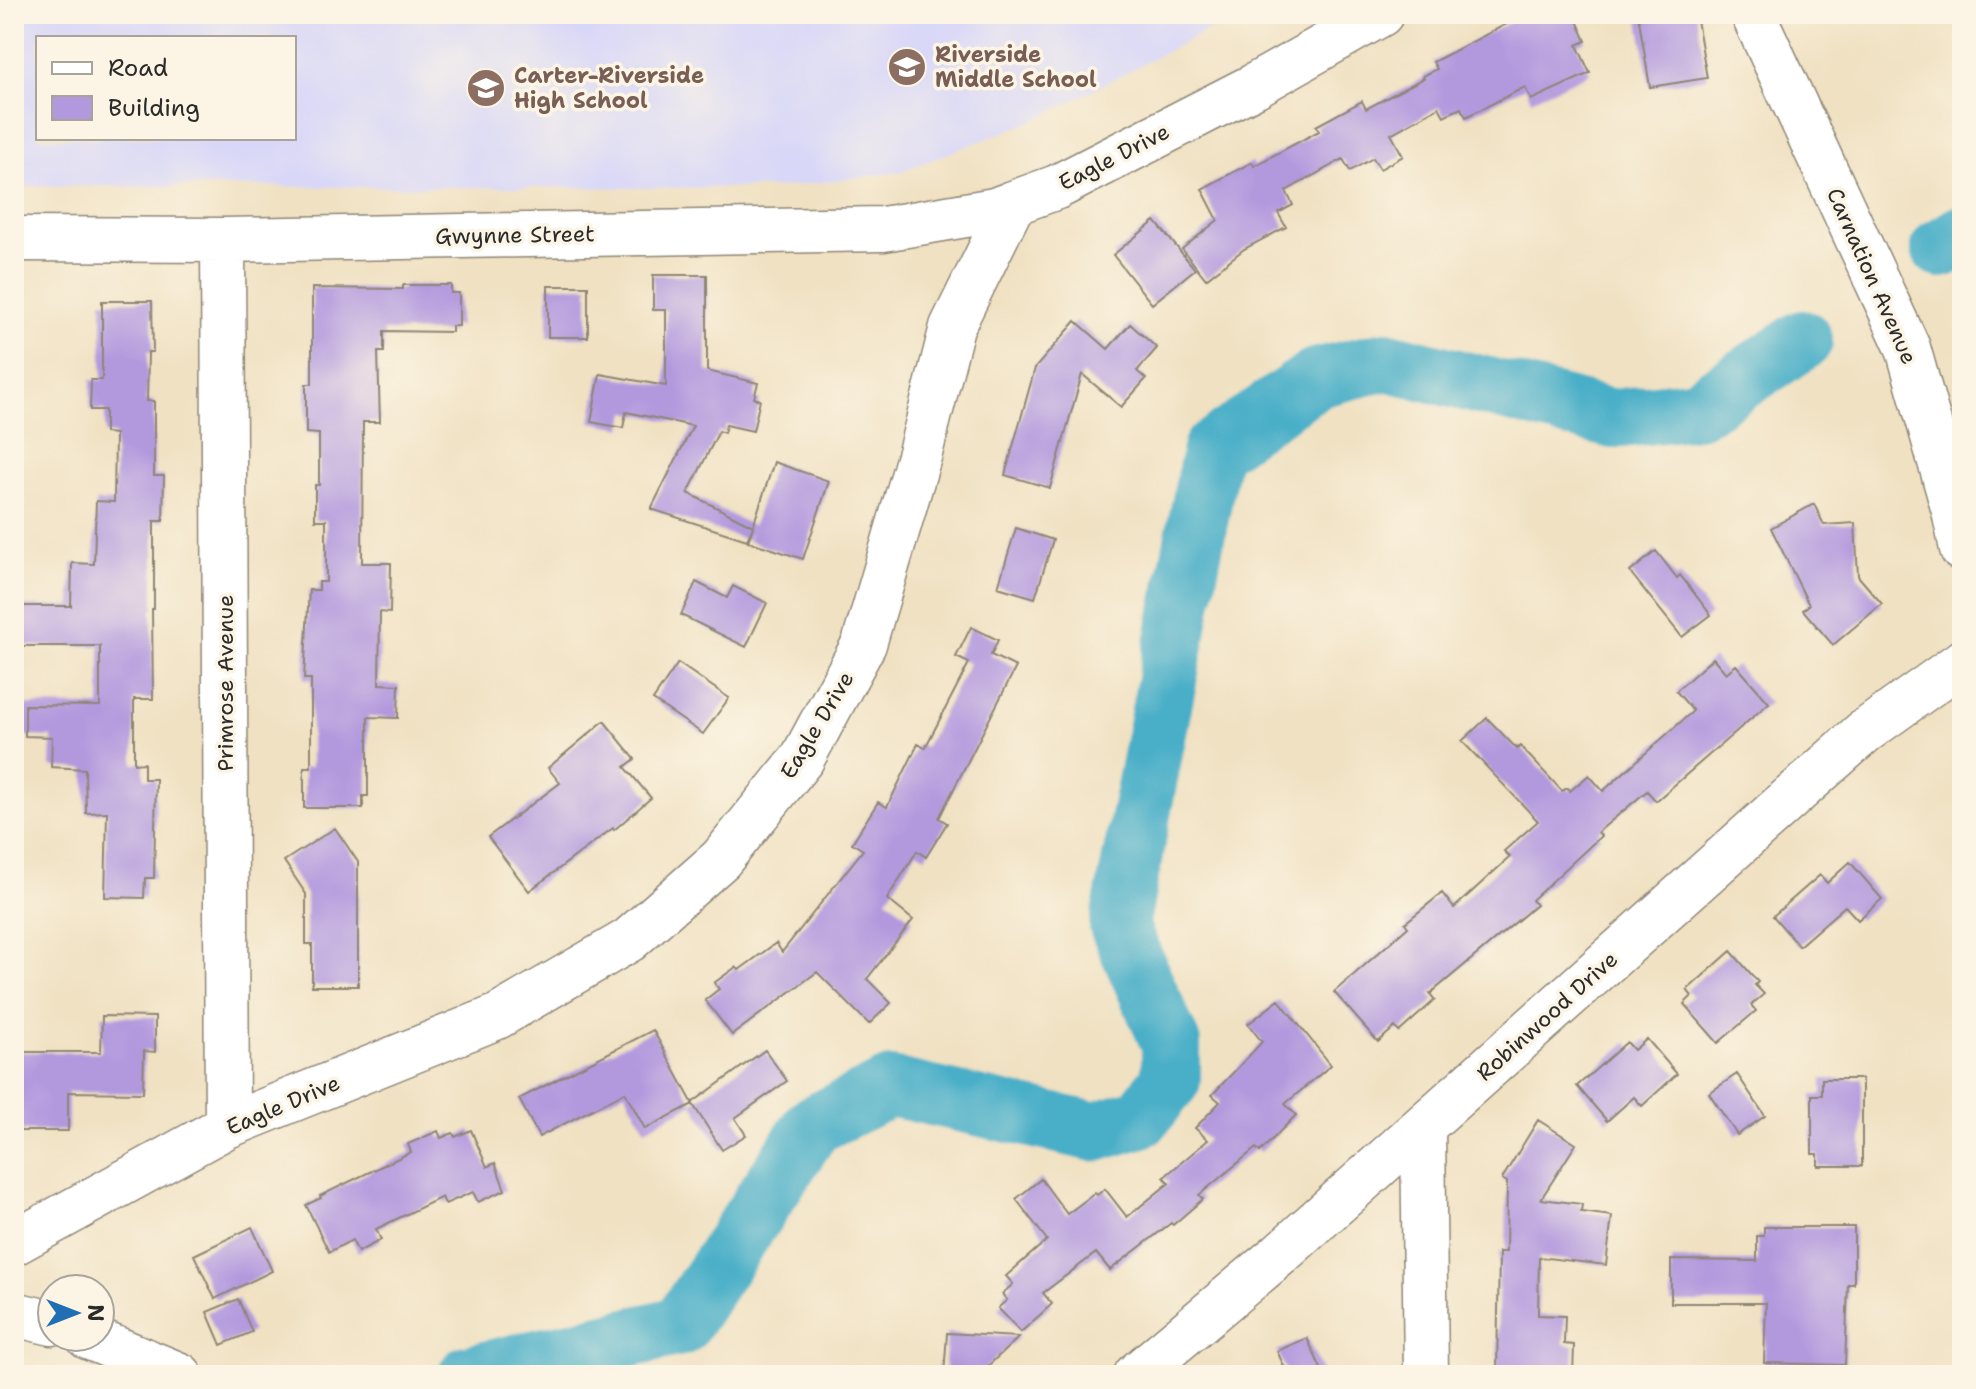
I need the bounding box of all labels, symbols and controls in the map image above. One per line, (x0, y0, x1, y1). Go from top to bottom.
legend (36, 36, 296, 140)
place label: Riverside Middle School (935, 40, 1097, 94)
school or university icon: Riverside Middle School (886, 46, 928, 88)
text: Road (108, 52, 168, 84)
place label: Carter-Riverside High School (514, 61, 704, 115)
school or university icon: Carter-Riverside High School (465, 67, 507, 109)
text: Building (108, 92, 200, 124)
street label: Eagle Drive (1054, 117, 1174, 197)
street label: Carnation Avenue (1820, 183, 1924, 369)
street label: Gwynne Street (435, 219, 595, 251)
street label: Primrose Avenue (211, 594, 240, 772)
street label: Eagle Drive (774, 666, 860, 784)
street label: Robinwood Drive (1470, 945, 1624, 1087)
street label: Eagle Drive (222, 1068, 344, 1142)
north arrow (36, 1273, 116, 1353)
text: N (81, 1304, 110, 1322)

